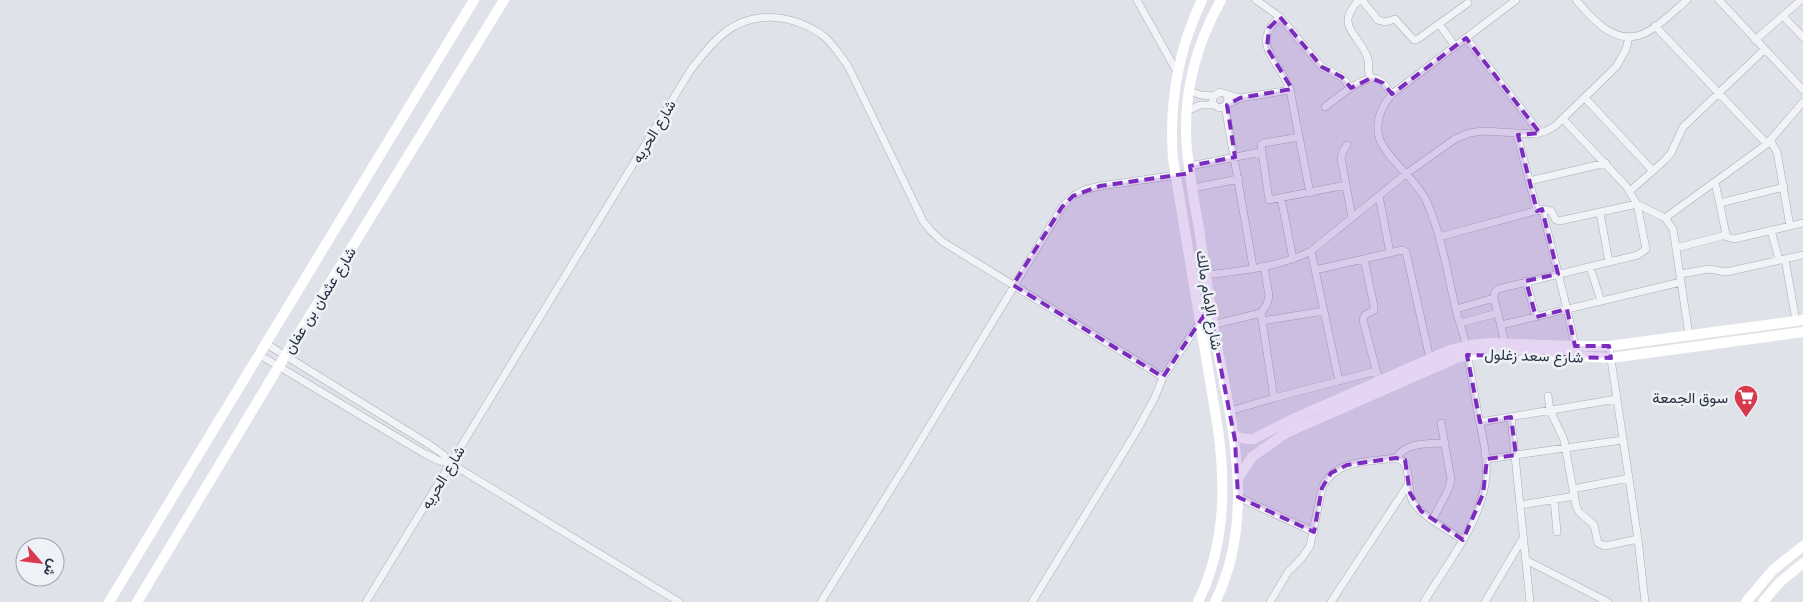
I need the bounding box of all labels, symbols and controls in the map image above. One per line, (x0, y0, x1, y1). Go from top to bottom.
street label: شارع الحريه (626, 96, 681, 167)
street label: شارع عثمان بن عفان (278, 243, 362, 358)
street label: شارع الإمام مالك (1190, 249, 1228, 352)
street label: شارع سعد زغلول (1484, 343, 1584, 369)
supermarket icon: سوق الجمعة (1733, 384, 1759, 418)
place label: سوق الجمعة (1652, 387, 1728, 407)
street label: شارع الحريه (415, 442, 470, 513)
north arrow (15, 537, 65, 587)
text: ش (40, 556, 64, 580)

